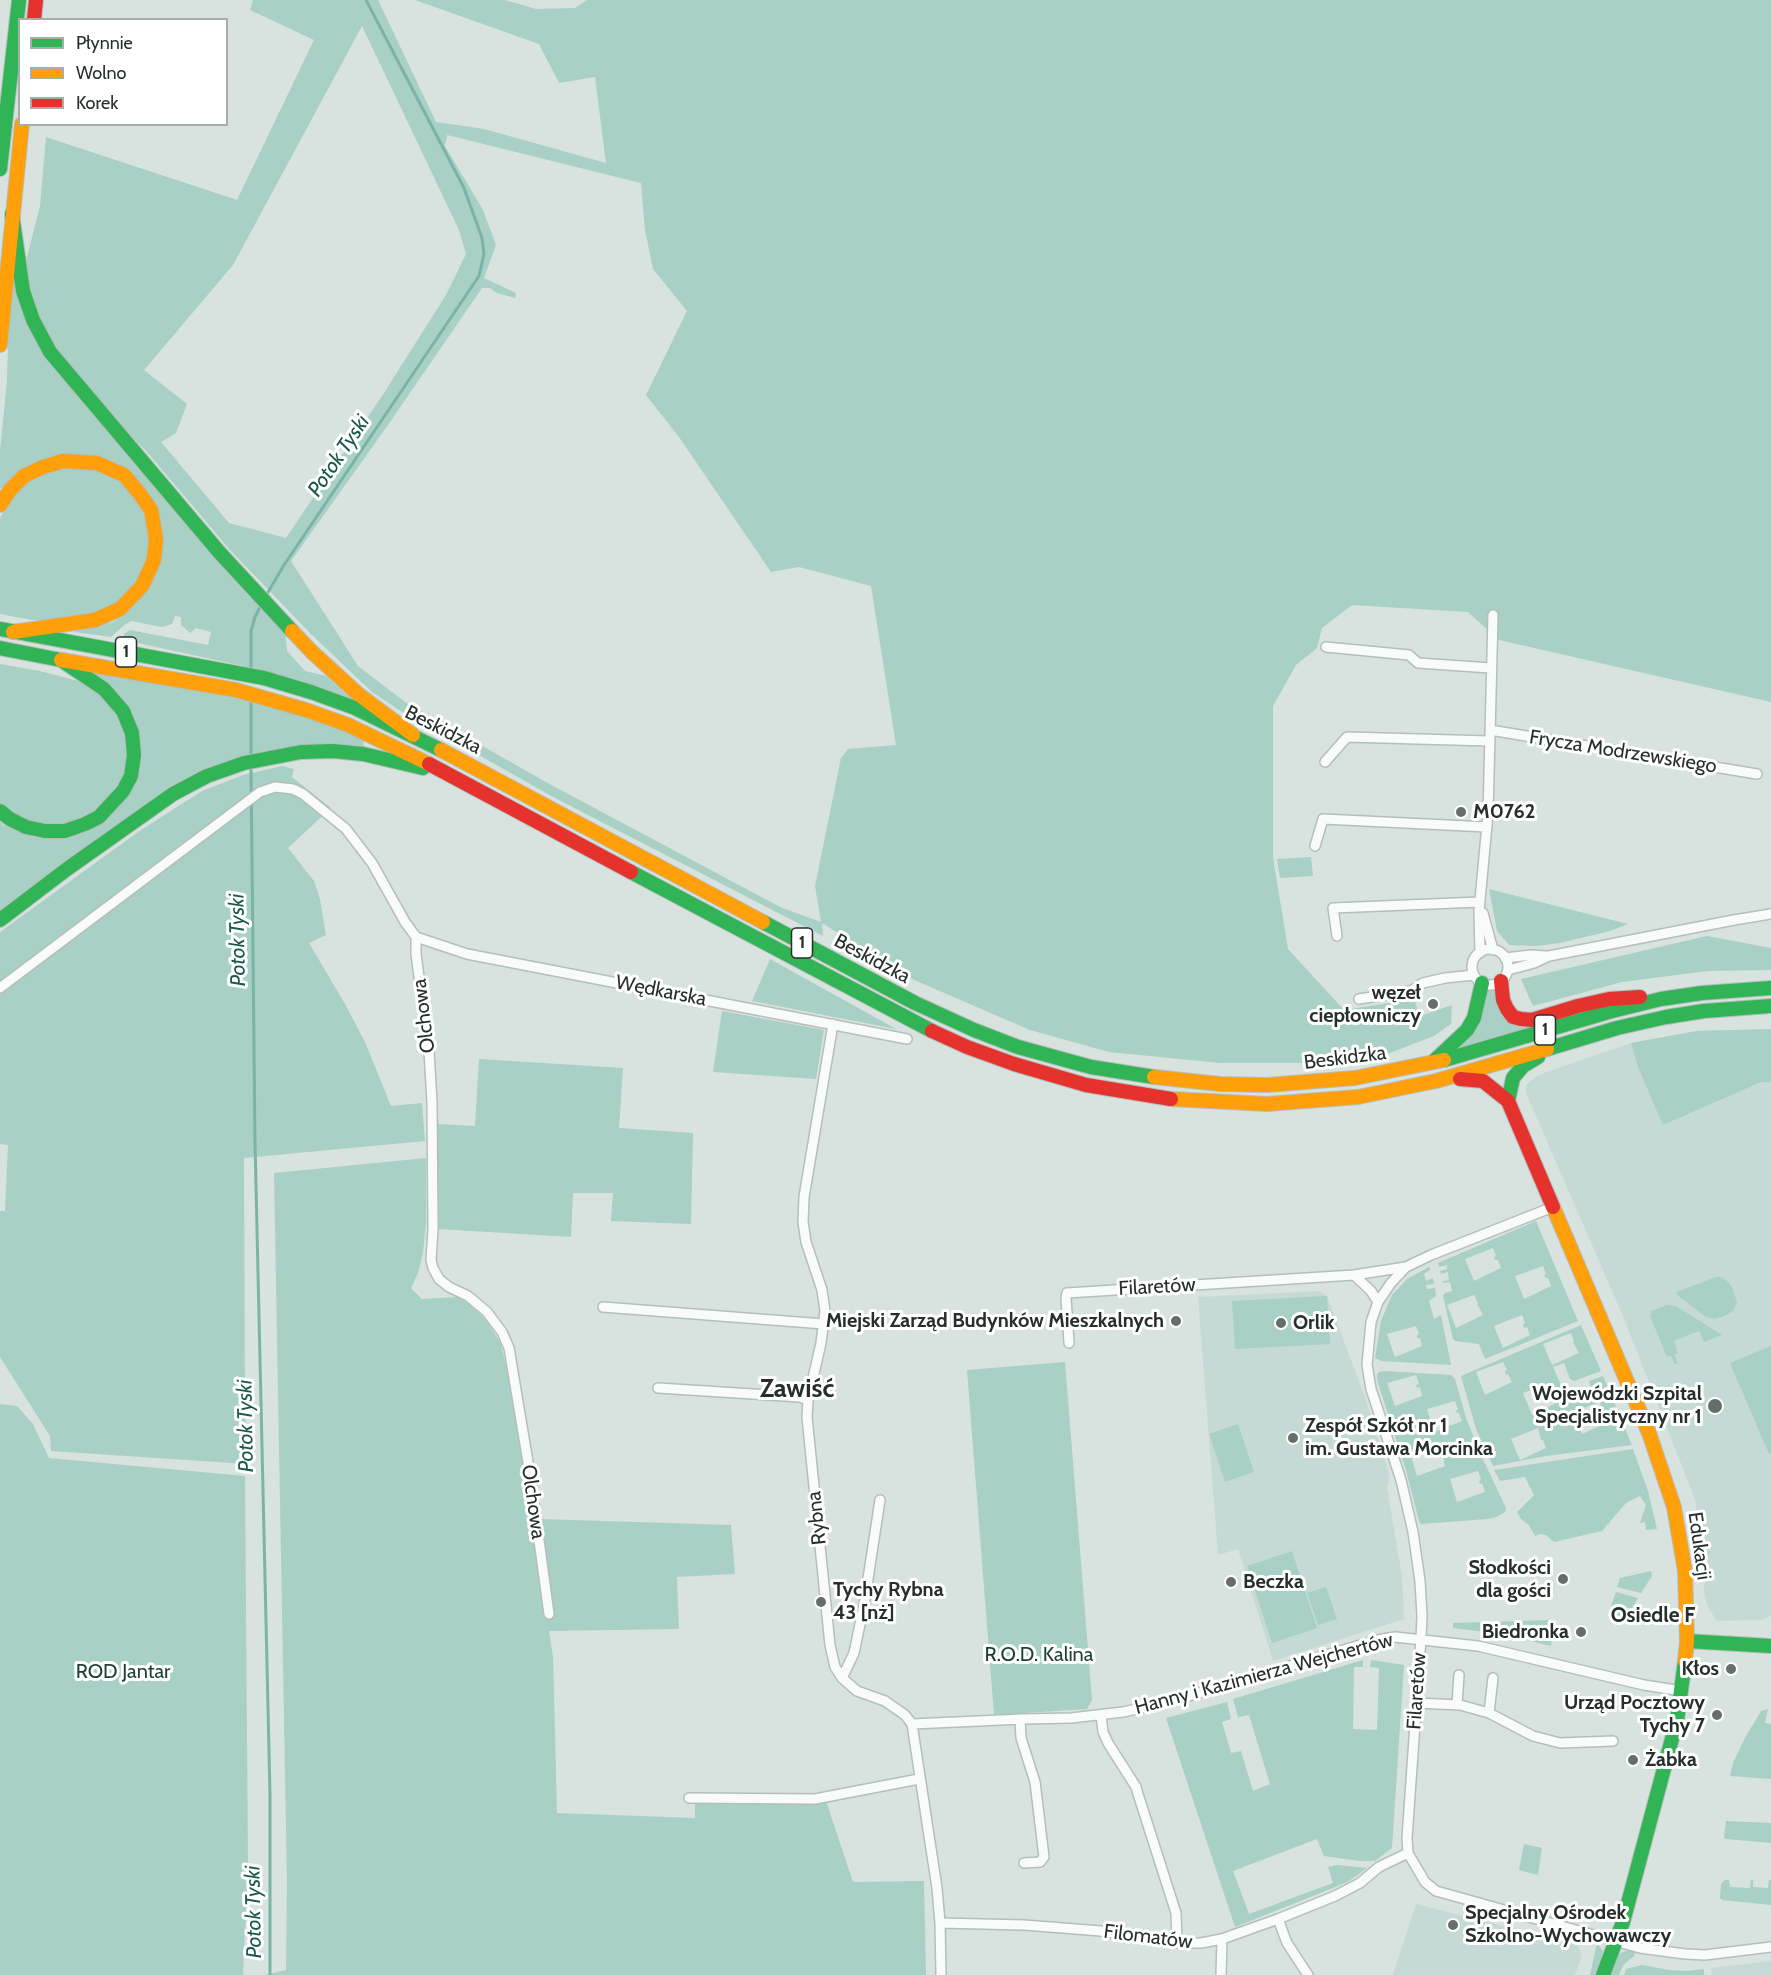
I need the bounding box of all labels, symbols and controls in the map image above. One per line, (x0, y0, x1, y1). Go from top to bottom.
legend (18, 18, 228, 126)
text: Płynnie (76, 32, 133, 54)
text: Wolno (76, 62, 126, 84)
text: Korek (76, 92, 118, 114)
water label: Potok Tyski (303, 410, 375, 502)
road number: 1 (116, 637, 136, 667)
street label: Beskidzka (401, 701, 485, 759)
street label: Frycza Modrzewskiego (1528, 725, 1718, 779)
place label: M0762 (1473, 800, 1535, 824)
marker: M0762 (1454, 805, 1468, 819)
water label: Potok Tyski (225, 893, 251, 987)
road number: 1 (792, 928, 812, 958)
street label: Beskidzka (830, 929, 914, 989)
street label: Wędkarska (614, 970, 708, 1012)
street label: Olchowa (408, 977, 440, 1055)
place label: węzeł ciepłowniczy (1309, 981, 1421, 1028)
marker: węzeł ciepłowniczy (1426, 997, 1440, 1011)
road number: 1 (1534, 1015, 1556, 1045)
street label: Beskidzka (1303, 1041, 1387, 1075)
street label: Filaretów (1118, 1273, 1196, 1301)
place label: Miejski Zarząd Budynków Mieszkalnych (826, 1309, 1164, 1333)
place label: Orlik (1293, 1311, 1334, 1335)
marker: Miejski Zarząd Budynków Mieszkalnych (1169, 1314, 1183, 1328)
marker: Orlik (1274, 1316, 1288, 1330)
district label: Zawiść (760, 1373, 834, 1405)
water label: Potok Tyski (233, 1379, 259, 1473)
place label: Wojewódzki Szpital Specjalistyczny nr 1 (1532, 1382, 1702, 1429)
marker: Wojewódzki Szpital Specjalistyczny nr 1 (1706, 1397, 1724, 1415)
place label: Zespół Szkół nr 1 im. Gustawa Morcinka (1305, 1414, 1493, 1461)
marker: Zespół Szkół nr 1 im. Gustawa Morcinka (1286, 1431, 1300, 1445)
street label: Olchowa (516, 1463, 550, 1541)
street label: Rybna (802, 1490, 832, 1546)
street label: Edukacji (1682, 1510, 1716, 1582)
place label: Słodkości dla gości (1468, 1556, 1551, 1603)
place label: Beczka (1243, 1570, 1304, 1594)
marker: Słodkości dla gości (1556, 1572, 1570, 1586)
marker: Beczka (1224, 1575, 1238, 1589)
place label: Tychy Rybna 43 [nż] (833, 1578, 944, 1625)
marker: Tychy Rybna 43 [nż] (814, 1595, 828, 1609)
district label: Osiedle F (1611, 1603, 1695, 1629)
place label: Biedronka (1482, 1620, 1569, 1644)
marker: Biedronka (1574, 1625, 1588, 1639)
street label: Hanny i Kazimierza Wejchertów (1132, 1628, 1396, 1720)
park label: R.O.D. Kalina (985, 1643, 1093, 1667)
street label: Filaretów (1402, 1652, 1432, 1730)
place label: Kłos (1681, 1657, 1719, 1681)
park label: ROD Jantar (76, 1660, 170, 1684)
marker: Kłos (1724, 1662, 1738, 1676)
place label: Urząd Pocztowy Tychy 7 (1564, 1691, 1705, 1738)
marker: Urząd Pocztowy Tychy 7 (1710, 1708, 1724, 1722)
place label: Żabka (1645, 1748, 1697, 1772)
marker: Żabka (1626, 1753, 1640, 1767)
water label: Potok Tyski (241, 1865, 267, 1959)
place label: Specjalny Ośrodek Szkolno-Wychowawczy (1465, 1901, 1671, 1948)
marker: Specjalny Ośrodek Szkolno-Wychowawczy (1446, 1918, 1460, 1932)
street label: Filomatów (1102, 1920, 1194, 1954)

